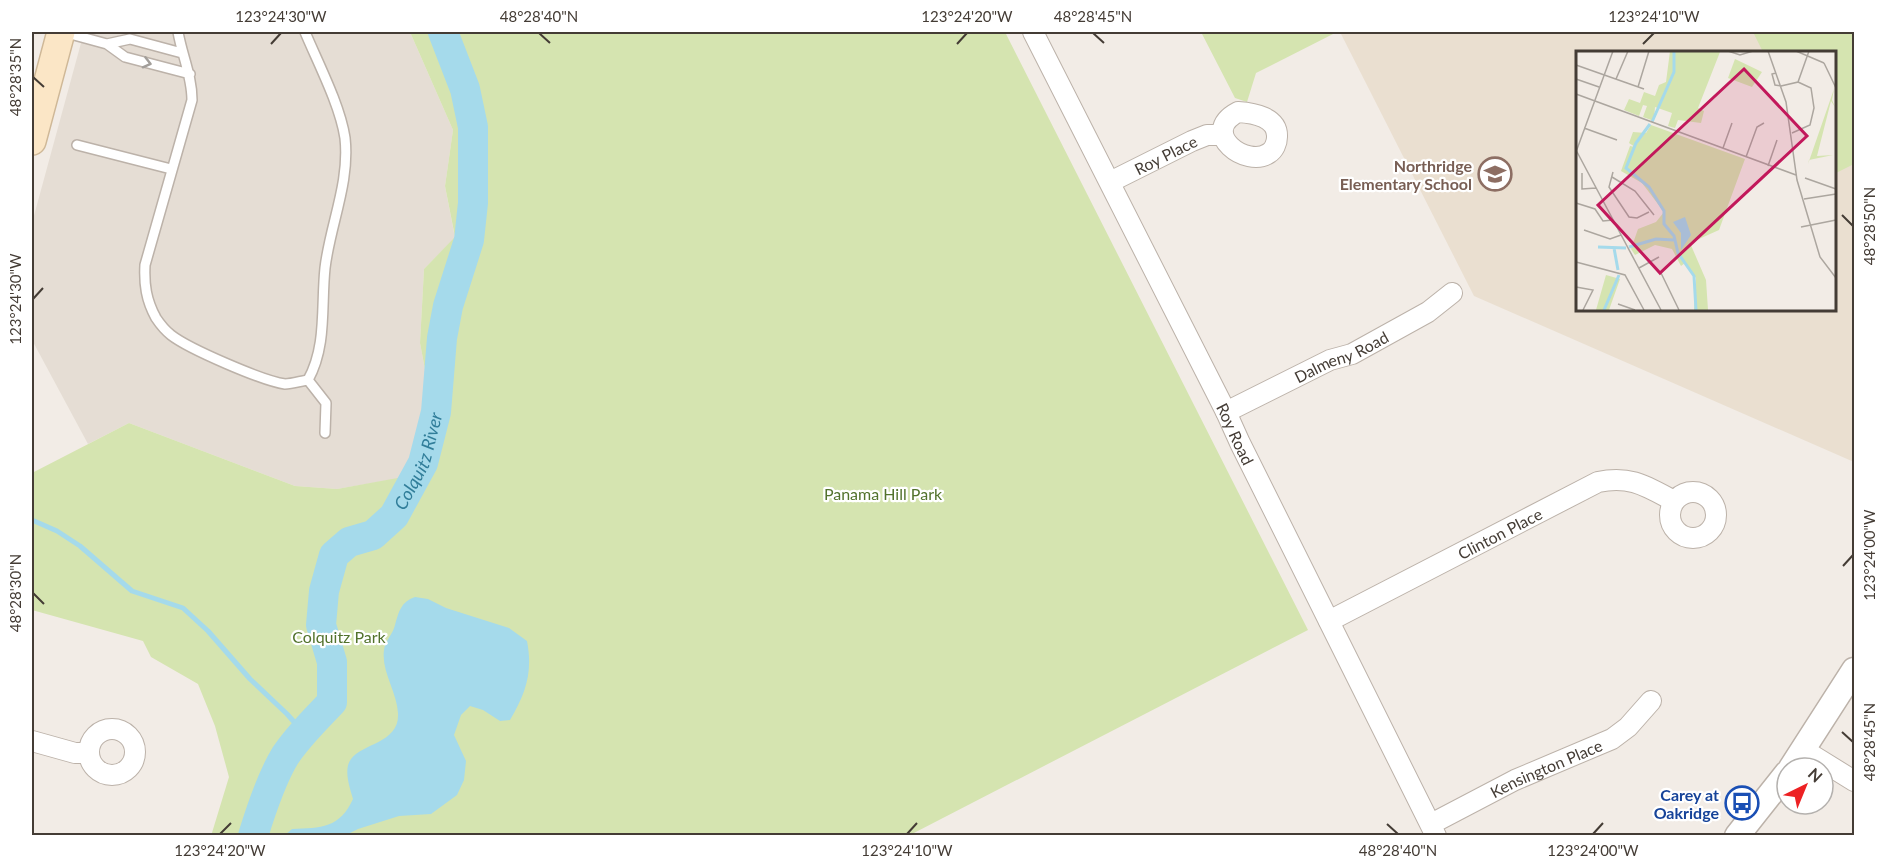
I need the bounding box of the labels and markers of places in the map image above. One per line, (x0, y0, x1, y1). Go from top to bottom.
place label: Northridge Elementary School (1340, 156, 1472, 193)
school or university icon: Northridge Elementary School (1477, 156, 1513, 192)
place label: Carey at Oakridge (1654, 785, 1719, 822)
bus stop icon: Carey at Oakridge (1724, 785, 1760, 821)

